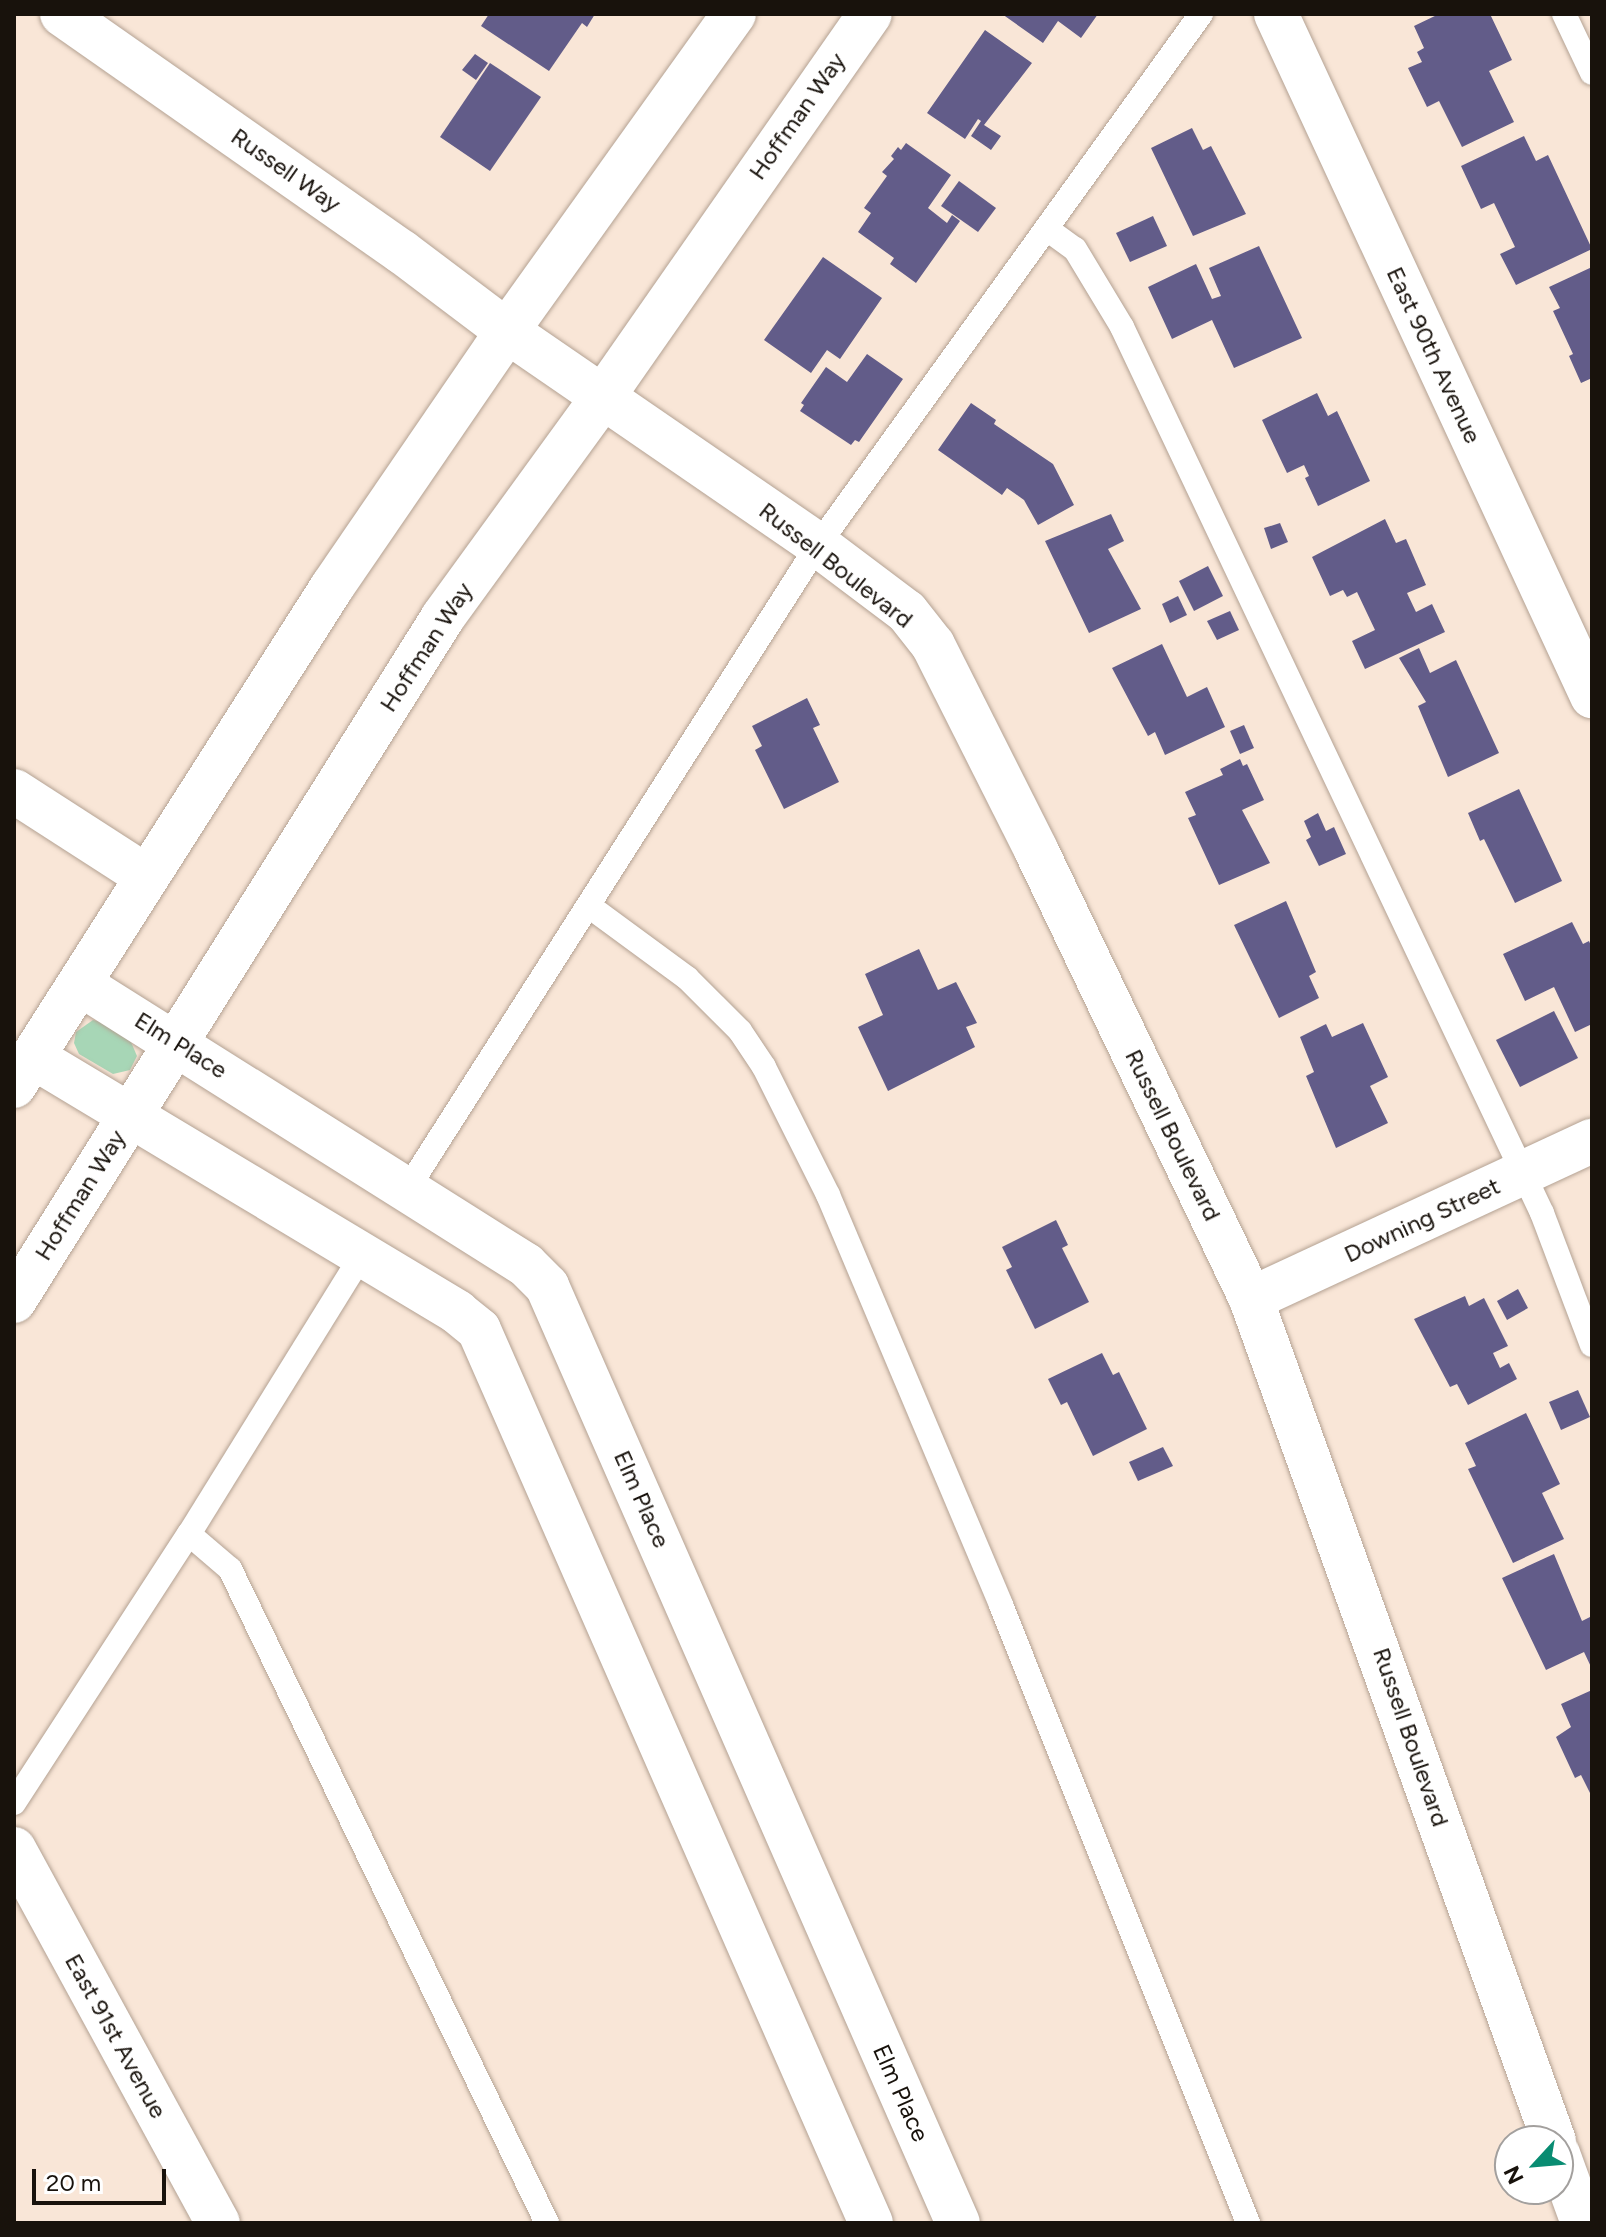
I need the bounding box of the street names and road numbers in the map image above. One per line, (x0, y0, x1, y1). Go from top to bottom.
street label: Hoffman Way (743, 47, 851, 185)
street label: Russell Way (226, 122, 346, 218)
street label: East 90th Avenue (1381, 262, 1487, 448)
street label: Russell Boulevard (753, 496, 919, 634)
street label: Hoffman Way (374, 577, 478, 717)
street label: Elm Place (130, 1005, 232, 1085)
street label: Russell Boulevard (1119, 1045, 1227, 1225)
street label: Hoffman Way (28, 1124, 132, 1266)
street label: Downing Street (1340, 1171, 1504, 1269)
street label: Elm Place (608, 1446, 676, 1552)
street label: Russell Boulevard (1367, 1644, 1455, 1830)
street label: East 91st Avenue (59, 1949, 173, 2123)
street label: Elm Place (867, 2040, 935, 2146)

